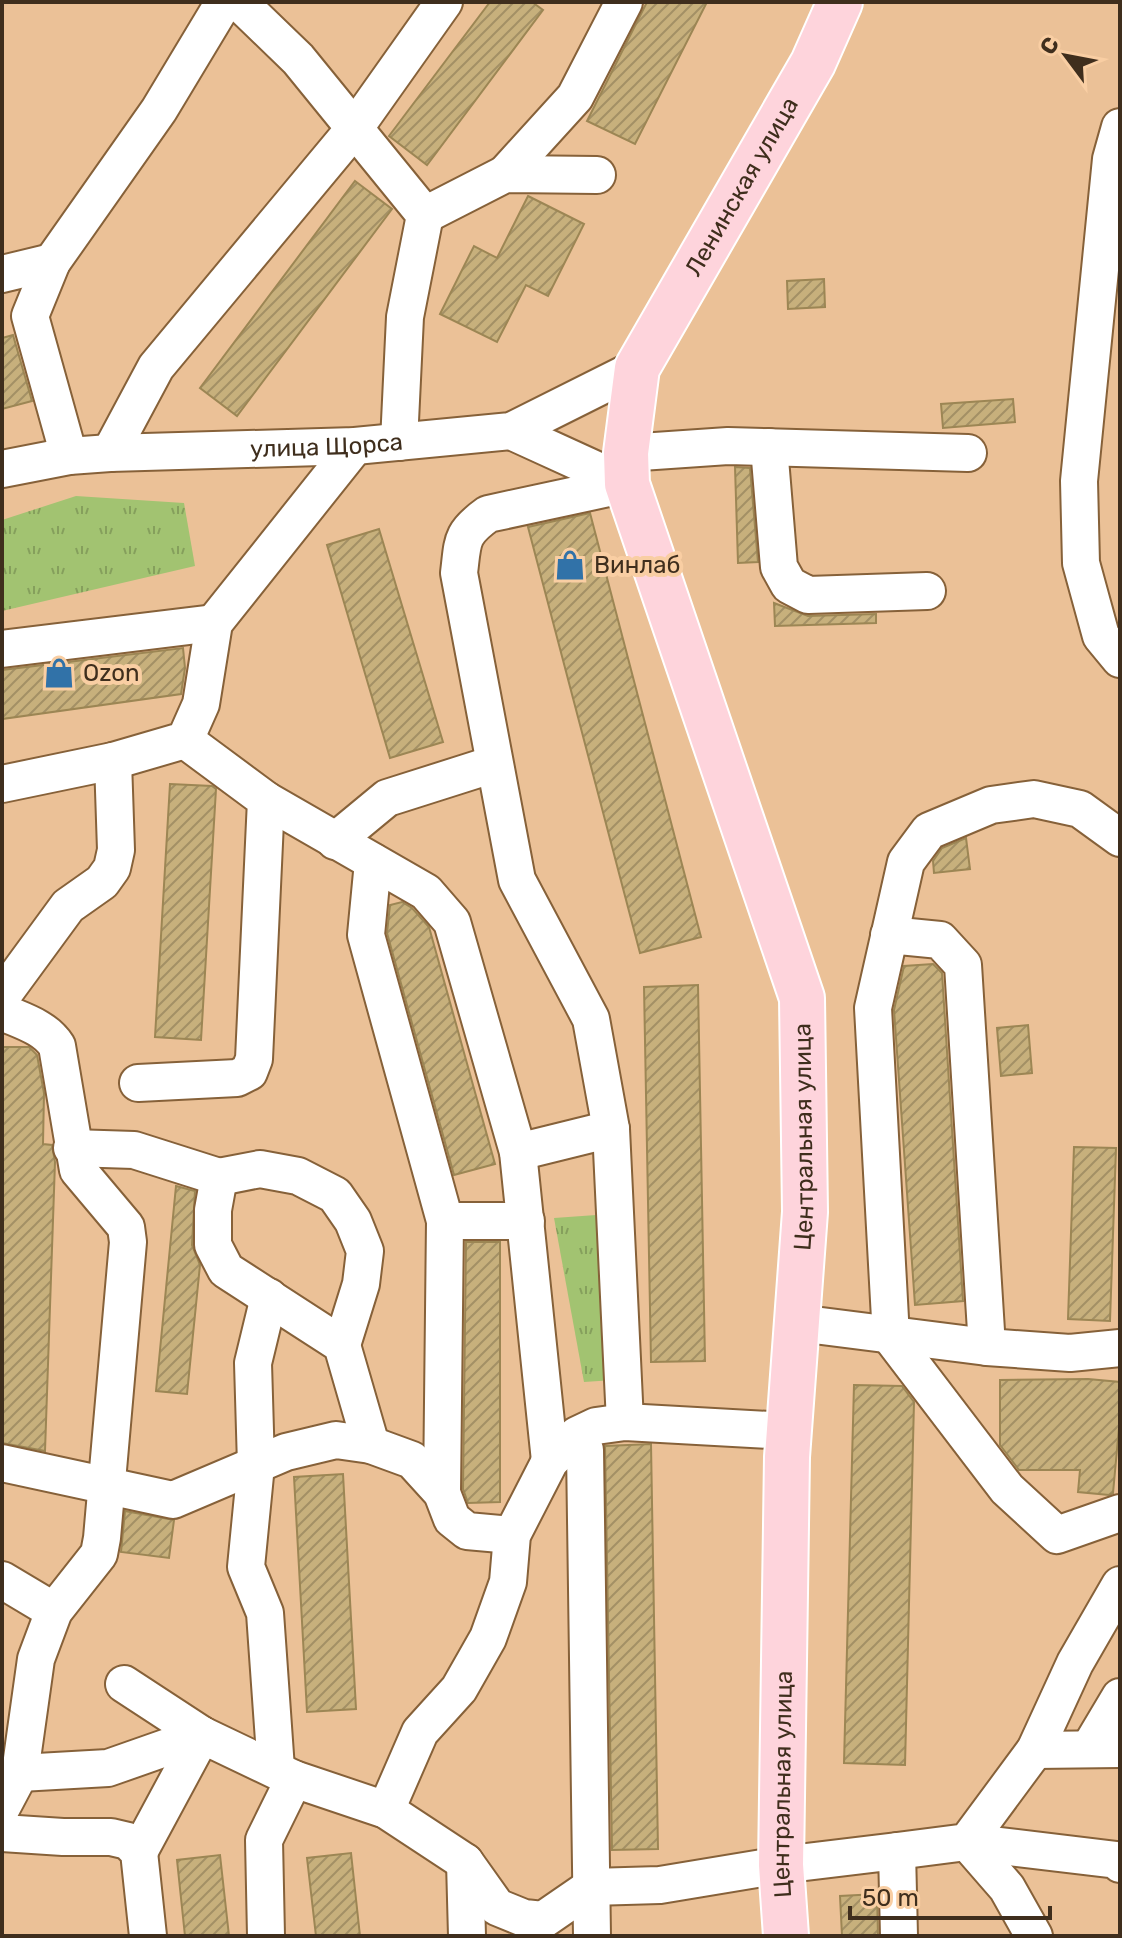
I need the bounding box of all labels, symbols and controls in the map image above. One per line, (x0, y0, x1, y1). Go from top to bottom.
north arrow (1026, 16, 1106, 96)
text: С (1034, 32, 1065, 59)
street label: Ленинская улица (679, 92, 804, 281)
street label: улица Щорса (250, 427, 404, 463)
shop icon: Винлаб (553, 548, 587, 582)
place label: Винлаб (594, 551, 680, 579)
shop icon: Ozon (42, 656, 76, 690)
place label: Ozon (83, 659, 140, 687)
street label: Центральная улица (788, 1023, 819, 1251)
street label: Центральная улица (767, 1670, 798, 1899)
scale bar (850, 1870, 1050, 1920)
text: 50 m (862, 1884, 919, 1912)

